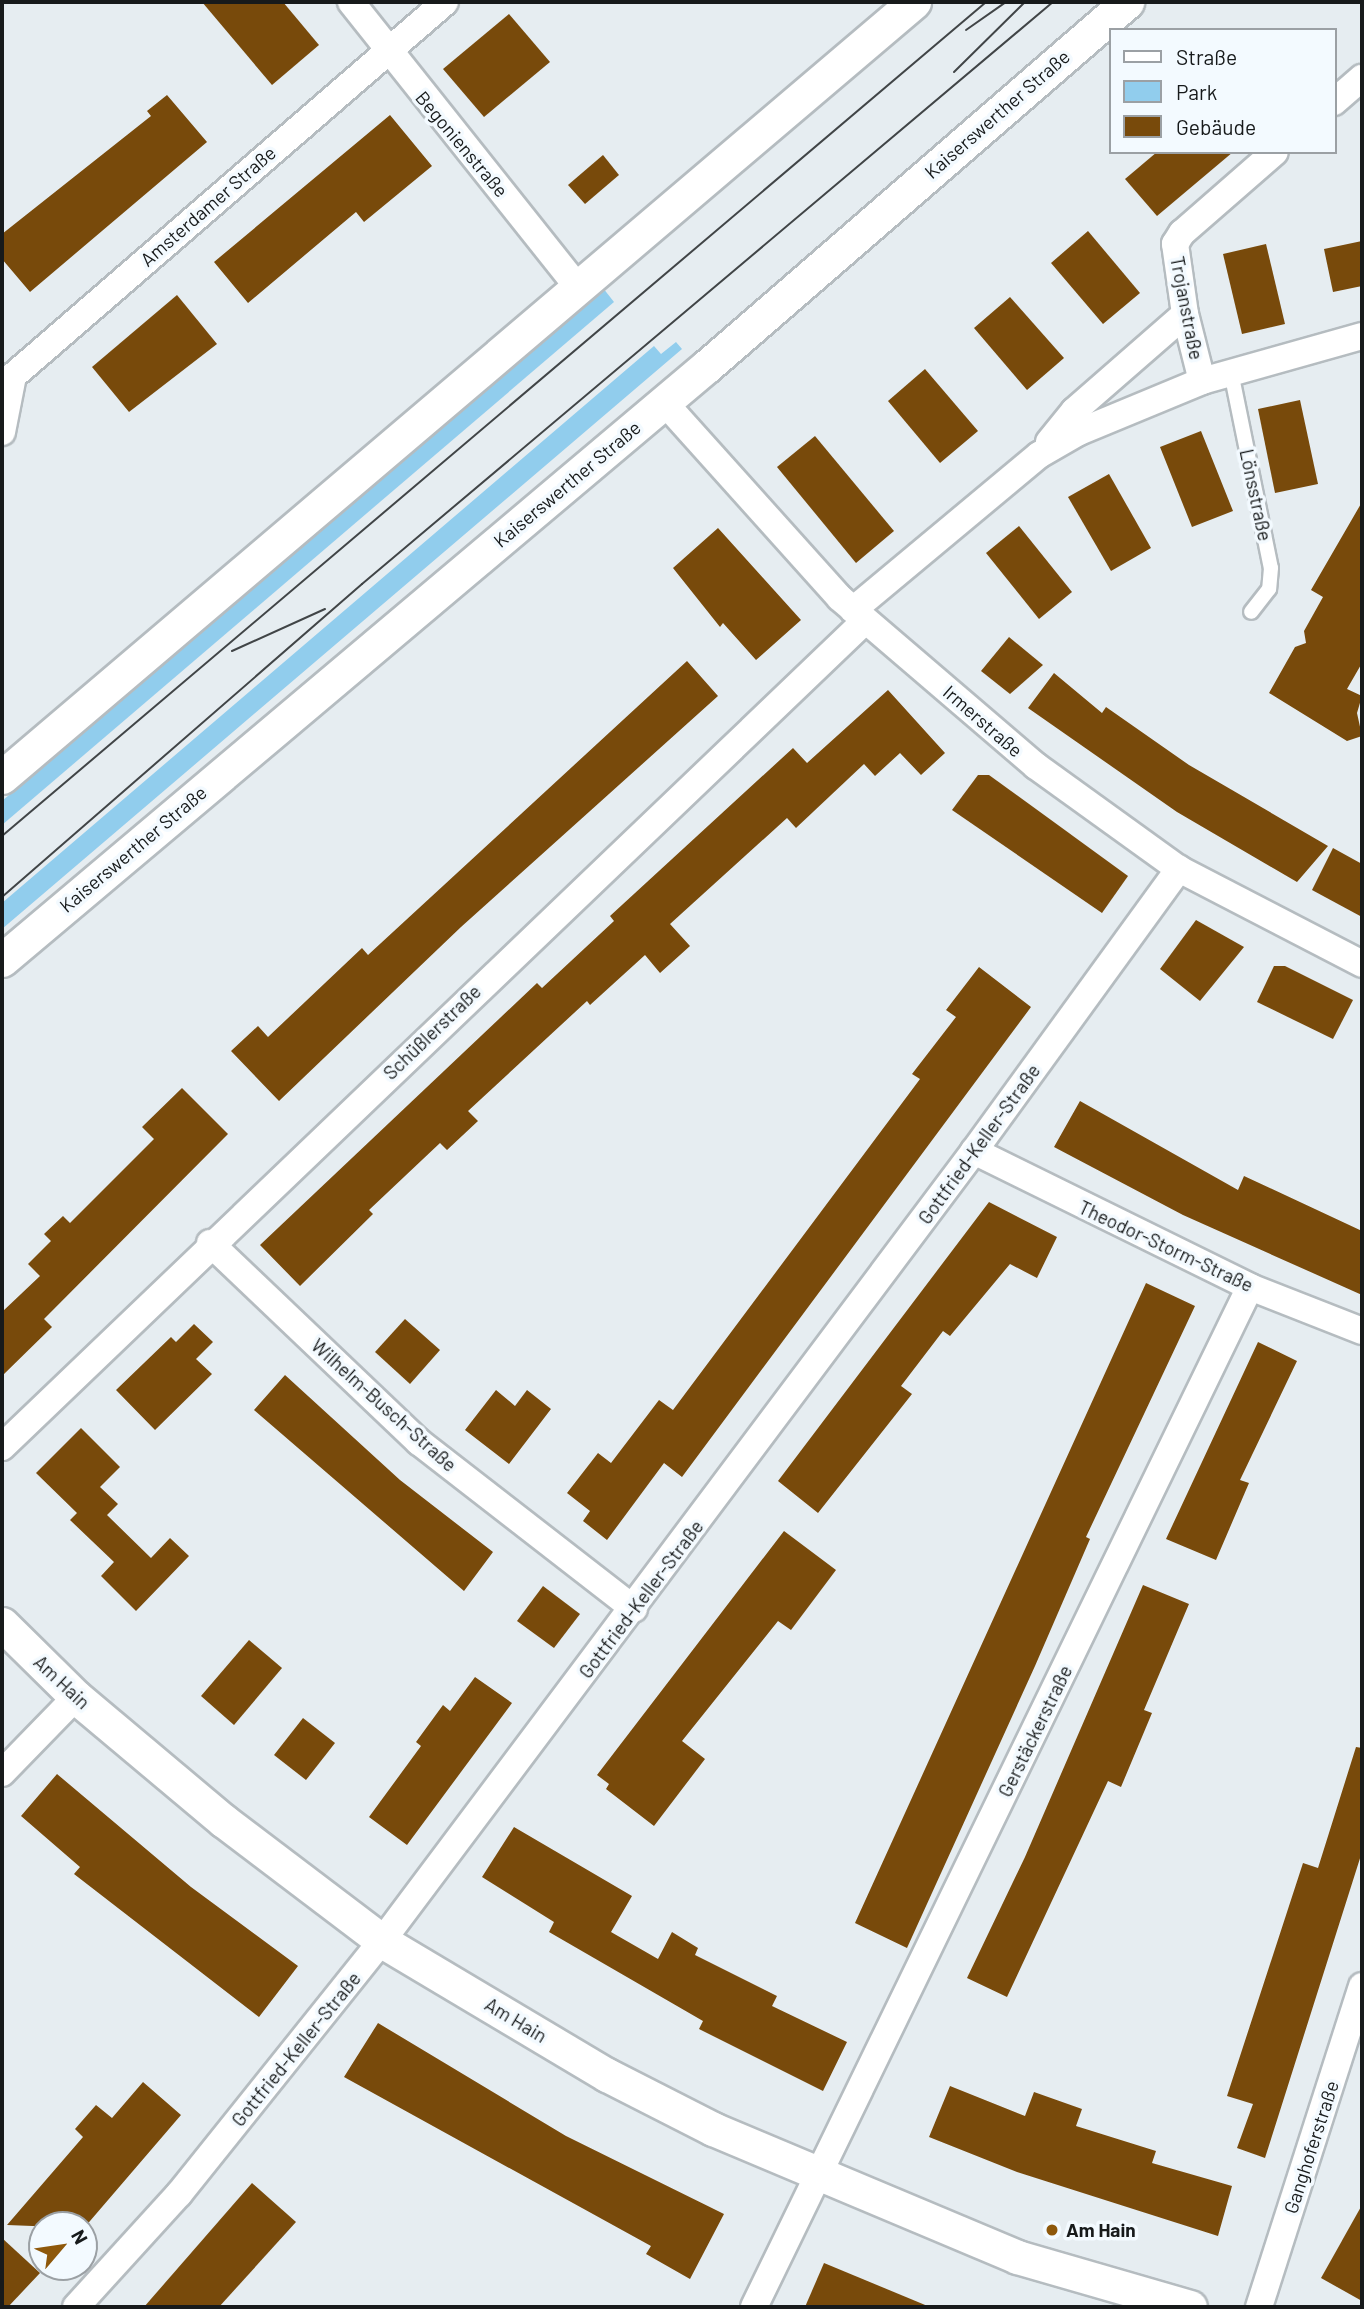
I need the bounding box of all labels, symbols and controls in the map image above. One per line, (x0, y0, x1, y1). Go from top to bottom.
legend (1108, 28, 1336, 154)
text: Straße (1176, 44, 1237, 69)
street label: Kaiserswerther Straße (920, 45, 1074, 183)
text: Park (1176, 79, 1217, 104)
street label: Begonienstraße (411, 86, 513, 202)
text: Gebäude (1176, 114, 1256, 139)
street label: Amsterdamer Straße (136, 141, 280, 271)
street label: Trojanstraße (1166, 254, 1208, 362)
street label: Kaiserswerther Straße (489, 416, 645, 552)
street label: Lönsstraße (1235, 447, 1277, 543)
street label: Irmerstraße (939, 680, 1027, 762)
street label: Kaiserswerther Straße (55, 781, 211, 917)
street label: Schüßlerstraße (378, 980, 486, 1084)
street label: Gottfried-Keller-Straße (913, 1060, 1045, 1228)
street label: Theodor-Storm-Straße (1075, 1196, 1257, 1296)
street label: Wilhelm-Busch-Straße (307, 1334, 461, 1476)
street label: Gottfried-Keller-Straße (574, 1515, 708, 1683)
street label: Am Hain (29, 1650, 95, 1714)
street label: Gerstäckerstraße (993, 1661, 1077, 1801)
street label: Gottfried-Keller-Straße (227, 1967, 365, 2131)
street label: Am Hain (481, 1993, 551, 2047)
street label: Ganghoferstraße (1279, 2078, 1343, 2216)
north arrow (28, 2211, 98, 2281)
place label: Am Hain (1066, 2219, 1136, 2241)
marker: Am Hain (1044, 2222, 1060, 2238)
text: N (67, 2225, 93, 2248)

